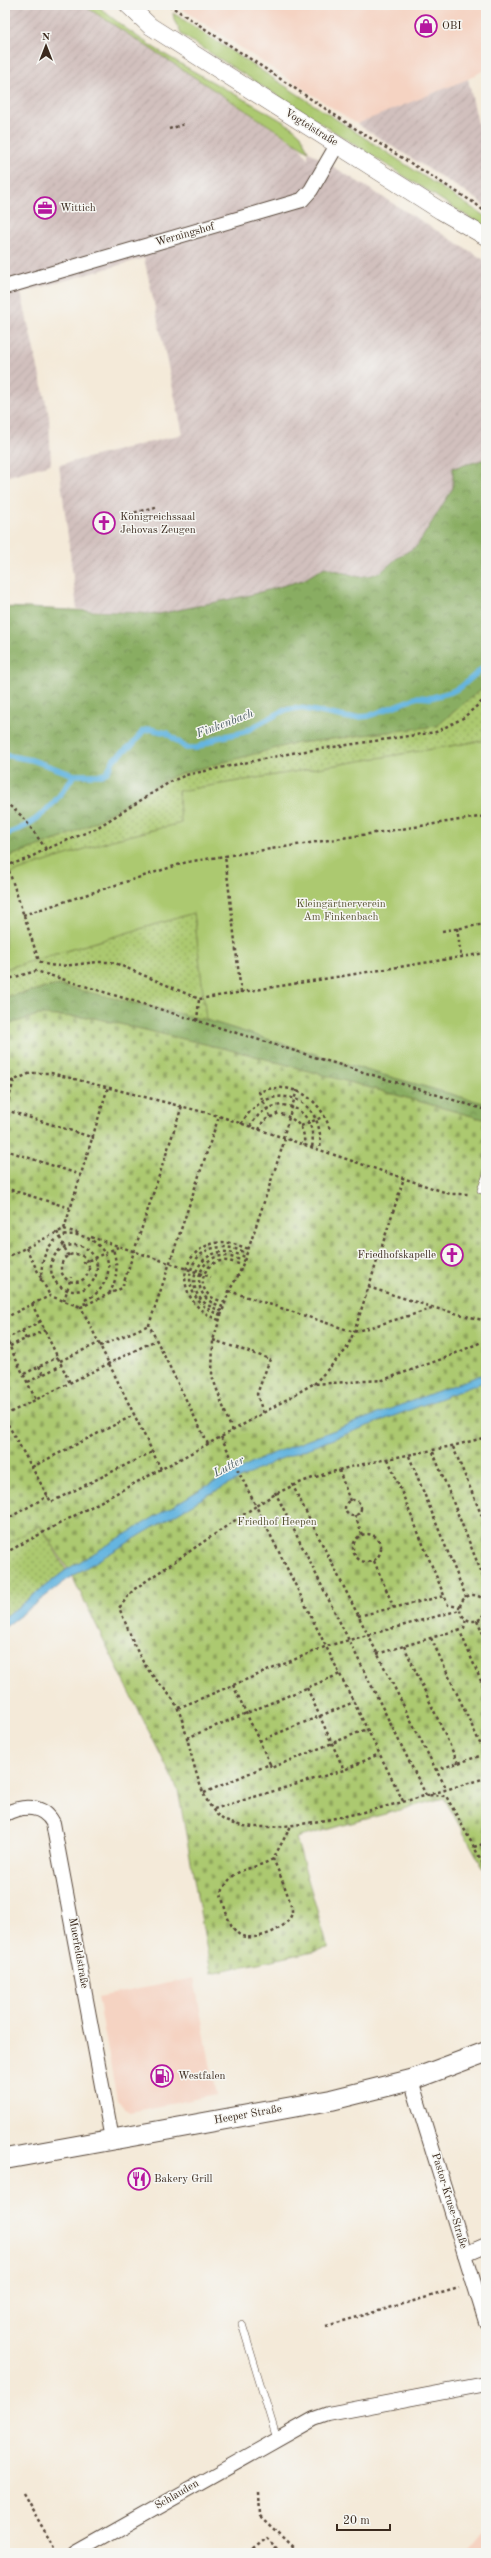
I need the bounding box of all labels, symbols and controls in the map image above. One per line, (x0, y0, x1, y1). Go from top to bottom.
shop icon: OBI (413, 13, 439, 39)
place label: OBI (442, 21, 462, 32)
north arrow (26, 26, 66, 66)
text: N (42, 32, 51, 43)
street label: Vogteistraße (283, 107, 339, 149)
office icon: Wittich (32, 195, 58, 221)
place label: Wittich (60, 203, 96, 214)
street label: Werningshof (154, 221, 216, 249)
church icon: Königreichssaal Jehovas Zeugen (91, 510, 117, 536)
place label: Königreichssaal Jehovas Zeugen (120, 512, 196, 536)
water label: Finkenbach (194, 708, 255, 741)
park label: Kleingärtnerverein Am Finkenbach (296, 899, 386, 923)
church icon: Friedhofskapelle (439, 1242, 465, 1268)
place label: Friedhofskapelle (358, 1250, 436, 1261)
water label: Lutter (211, 1454, 247, 1480)
park label: Friedhof Heepen (237, 1517, 317, 1528)
street label: Muerfeldstraße (66, 1917, 90, 1989)
fuel station icon: Westfalen (149, 2063, 175, 2089)
place label: Westfalen (178, 2071, 225, 2082)
street label: Heeper Straße (213, 2104, 283, 2126)
street label: Pastor-Kruse-Straße (429, 2152, 469, 2250)
restaurant icon: Bakery Grill (126, 2166, 152, 2192)
place label: Bakery Grill (154, 2174, 213, 2185)
street label: Schlauden (153, 2478, 201, 2512)
scale bar (337, 2506, 390, 2532)
text: 20 m (343, 2515, 370, 2527)

